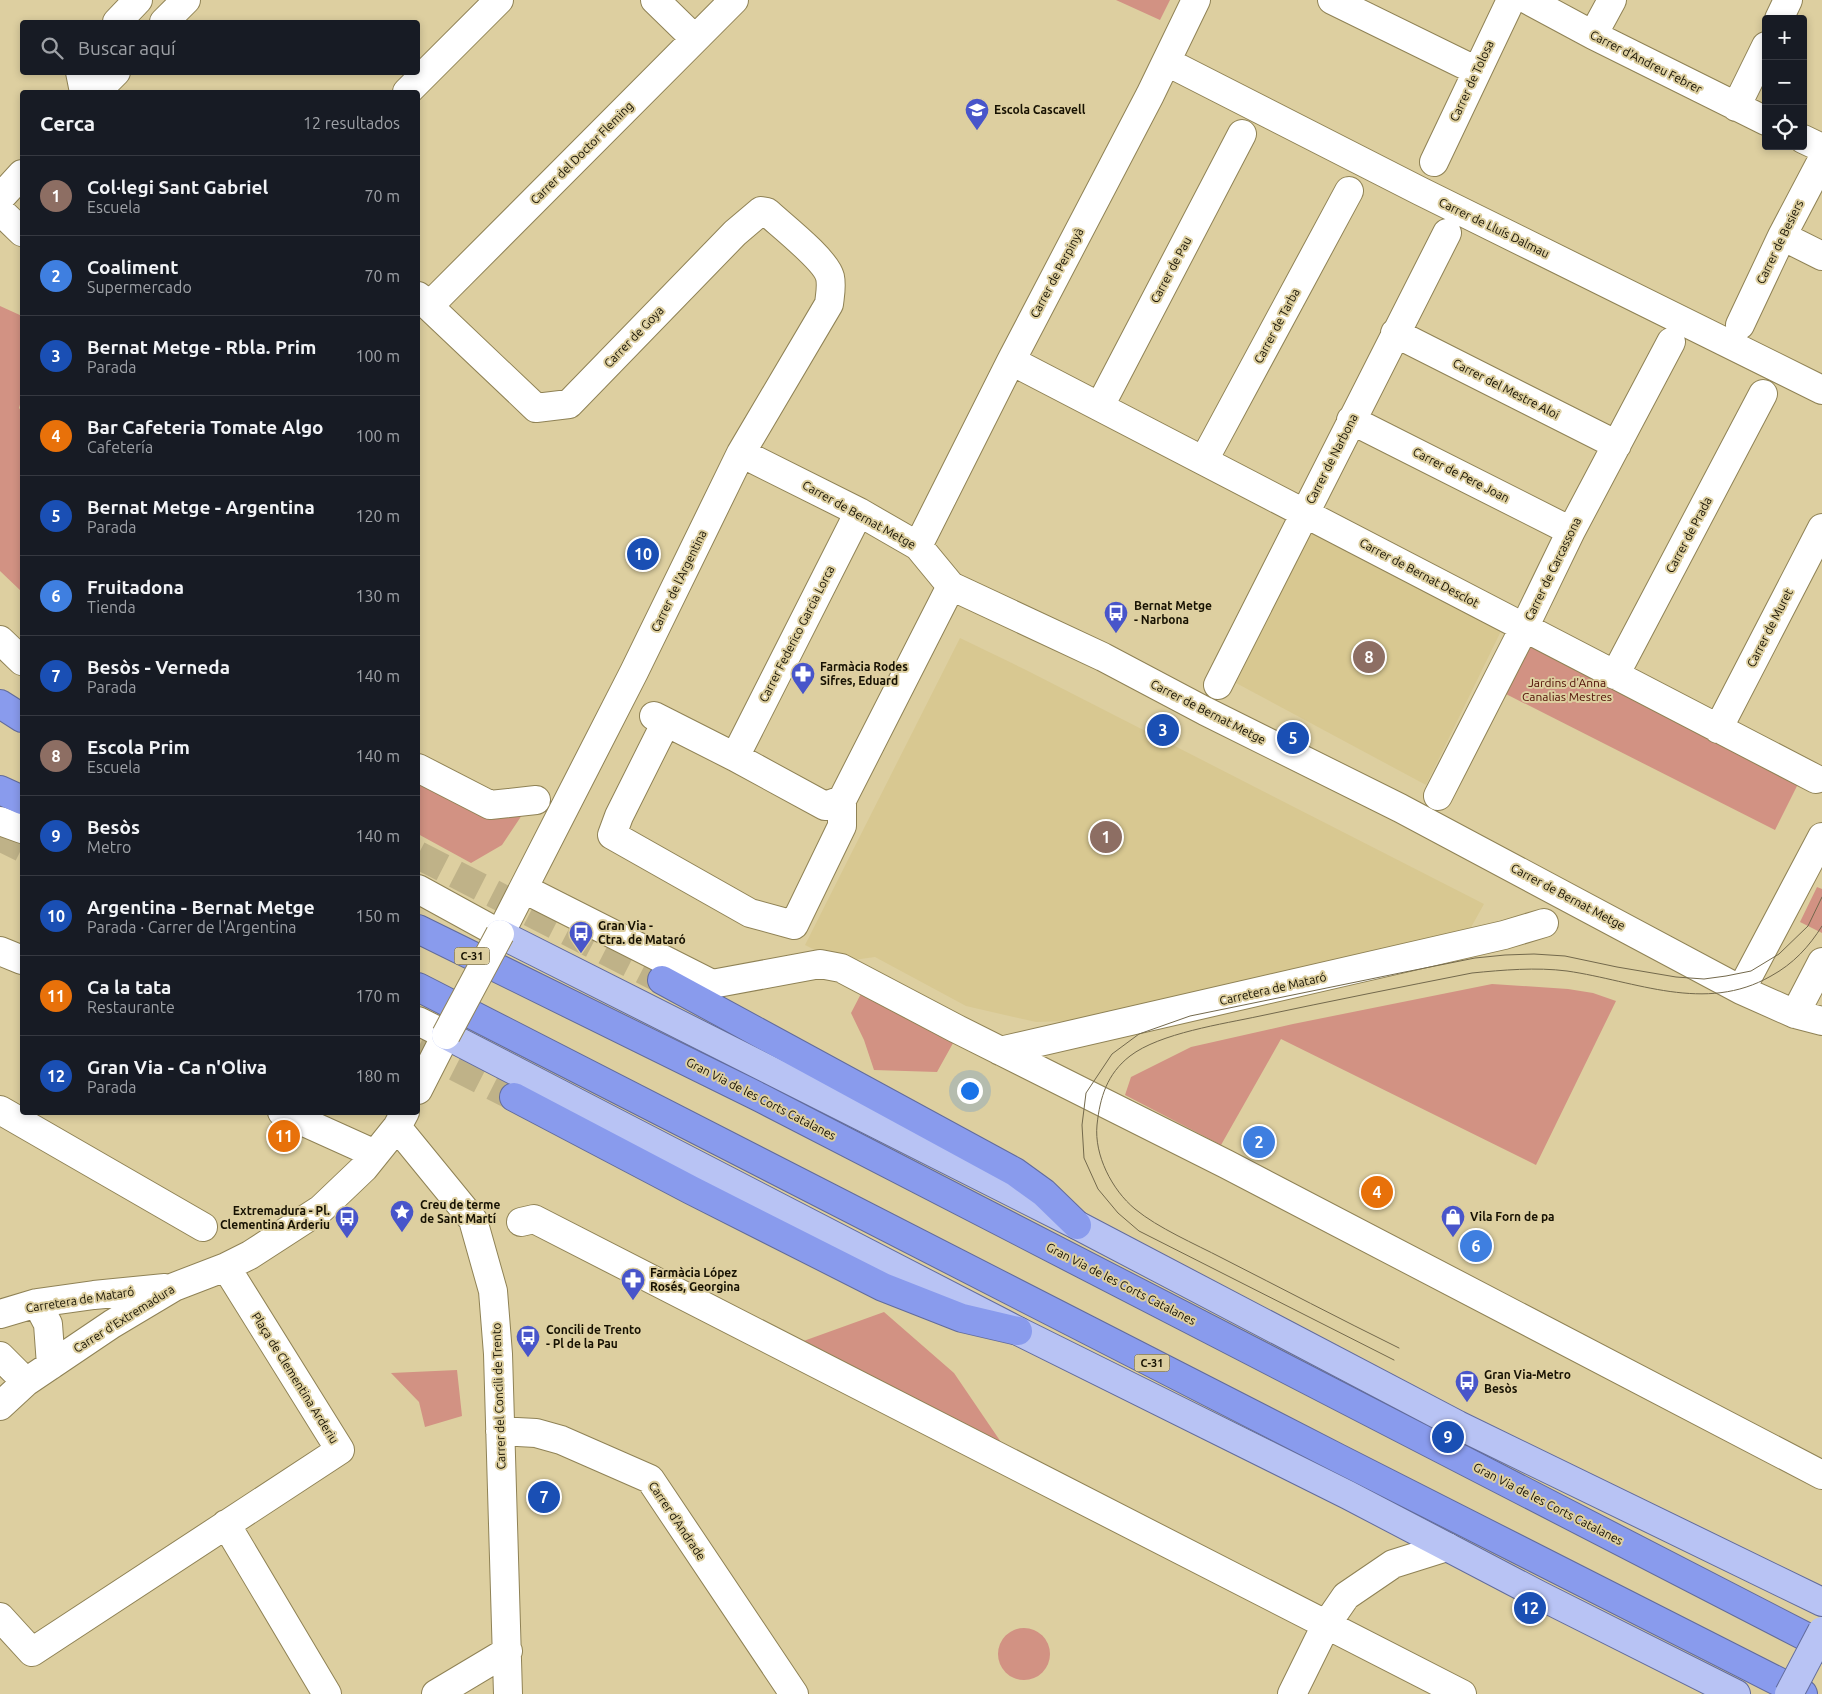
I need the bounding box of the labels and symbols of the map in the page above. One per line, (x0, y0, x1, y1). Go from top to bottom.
street label: Carrer d'Andreu Febrer (1588, 28, 1705, 96)
street label: Carrer de Tolosa (1447, 38, 1496, 123)
school or university icon: Escola Cascavell (964, 97, 990, 131)
street label: Carrer del Doctor Fleming (528, 99, 635, 206)
place label: Escola Cascavell (994, 103, 1086, 116)
street label: Carrer de Lluís Dalmau (1437, 195, 1551, 260)
street label: Carrer de Besiers (1754, 198, 1805, 286)
street label: Carrer de Perpinyà (1027, 226, 1086, 320)
street label: Carrer de Pau (1148, 234, 1193, 305)
street label: Carrer de Tarba (1251, 286, 1302, 365)
street label: Carrer de Goya (601, 303, 666, 370)
street label: Carrer del Mestre Aloi (1451, 356, 1562, 421)
street label: Carrer de Narbona (1303, 412, 1360, 506)
street label: Carrer de Pere Joan (1411, 445, 1512, 504)
street label: Carrer de Bernat Metge (800, 478, 918, 551)
street label: Carrer de Prada (1663, 495, 1714, 575)
street label: Carrer de Carcassona (1522, 515, 1583, 622)
street label: Carrer de l'Argentina (648, 528, 709, 634)
pin: 10 (627, 535, 659, 573)
street label: Carrer de Bernat Desclot (1357, 536, 1481, 610)
street label: Carrer Federico Garcia Lorca (756, 563, 837, 704)
street label: Carrer de Muret (1744, 586, 1795, 669)
place label: Bernat Metge - Narbona (1134, 599, 1212, 626)
bus stop icon: Bernat Metge - Narbona (1103, 600, 1129, 634)
pin: 8 (1353, 638, 1385, 676)
place label: Farmàcia Rodes Sifres, Eduard (820, 660, 908, 687)
pharmacy icon: Farmàcia Rodes Sifres, Eduard (790, 661, 816, 695)
park label: Jardins d'Anna Canalias Mestres (1522, 676, 1612, 703)
street label: Carrer de Bernat Metge (1148, 677, 1268, 746)
pin: 3 (1147, 711, 1179, 749)
pin: 5 (1277, 719, 1309, 757)
pin: 1 (1090, 818, 1122, 856)
street label: Carrer de Bernat Metge (1509, 861, 1628, 932)
place label: Gran Via - Ctra. de Mataró (598, 919, 686, 946)
bus stop icon: Gran Via - Ctra. de Mataró (568, 920, 594, 954)
road number: C-31 (454, 948, 490, 964)
street label: Carretera de Mataró (1218, 970, 1328, 1007)
street label: Gran Via de les Corts Catalanes (684, 1055, 838, 1142)
your location (957, 1078, 983, 1104)
pin: 11 (268, 1117, 300, 1155)
pin: 2 (1243, 1123, 1275, 1161)
pin: 4 (1361, 1173, 1393, 1211)
place label: Creu de terme de Sant Martí (420, 1198, 500, 1225)
place icon: Creu de terme de Sant Martí (389, 1199, 415, 1233)
place label: Extremadura - Pl. Clementina Arderiu (220, 1204, 330, 1231)
shop icon: Vila Forn de pa (1440, 1204, 1466, 1238)
bus stop icon: Extremadura - Pl. Clementina Arderiu (334, 1205, 360, 1239)
place label: Vila Forn de pa (1470, 1210, 1555, 1223)
pin: 6 (1460, 1227, 1492, 1265)
street label: Gran Via de les Corts Catalanes (1044, 1240, 1198, 1327)
place label: Farmàcia López Rosés, Georgina (650, 1266, 740, 1293)
pharmacy icon: Farmàcia López Rosés, Georgina (620, 1267, 646, 1301)
street label: Carrer d'Extremadura (71, 1282, 177, 1355)
street label: Carretera de Mataró (25, 1285, 135, 1314)
street label: Plaça de Clementina Arderiu (250, 1310, 341, 1446)
street label: Carrer del Concili de Trento (489, 1322, 508, 1470)
place label: Concili de Trento - Pl de la Pau (546, 1323, 641, 1350)
bus stop icon: Concili de Trento - Pl de la Pau (515, 1324, 541, 1358)
road number: C-31 (1134, 1355, 1170, 1372)
place label: Gran Via-Metro Besòs (1484, 1368, 1571, 1395)
bus stop icon: Gran Via-Metro Besòs (1454, 1369, 1480, 1403)
pin: 9 (1432, 1418, 1464, 1456)
street label: Gran Via de les Corts Catalanes (1471, 1460, 1625, 1547)
pin: 7 (528, 1478, 560, 1516)
street label: Carrer d'Andrade (646, 1479, 708, 1562)
pin: 12 (1514, 1589, 1546, 1627)

